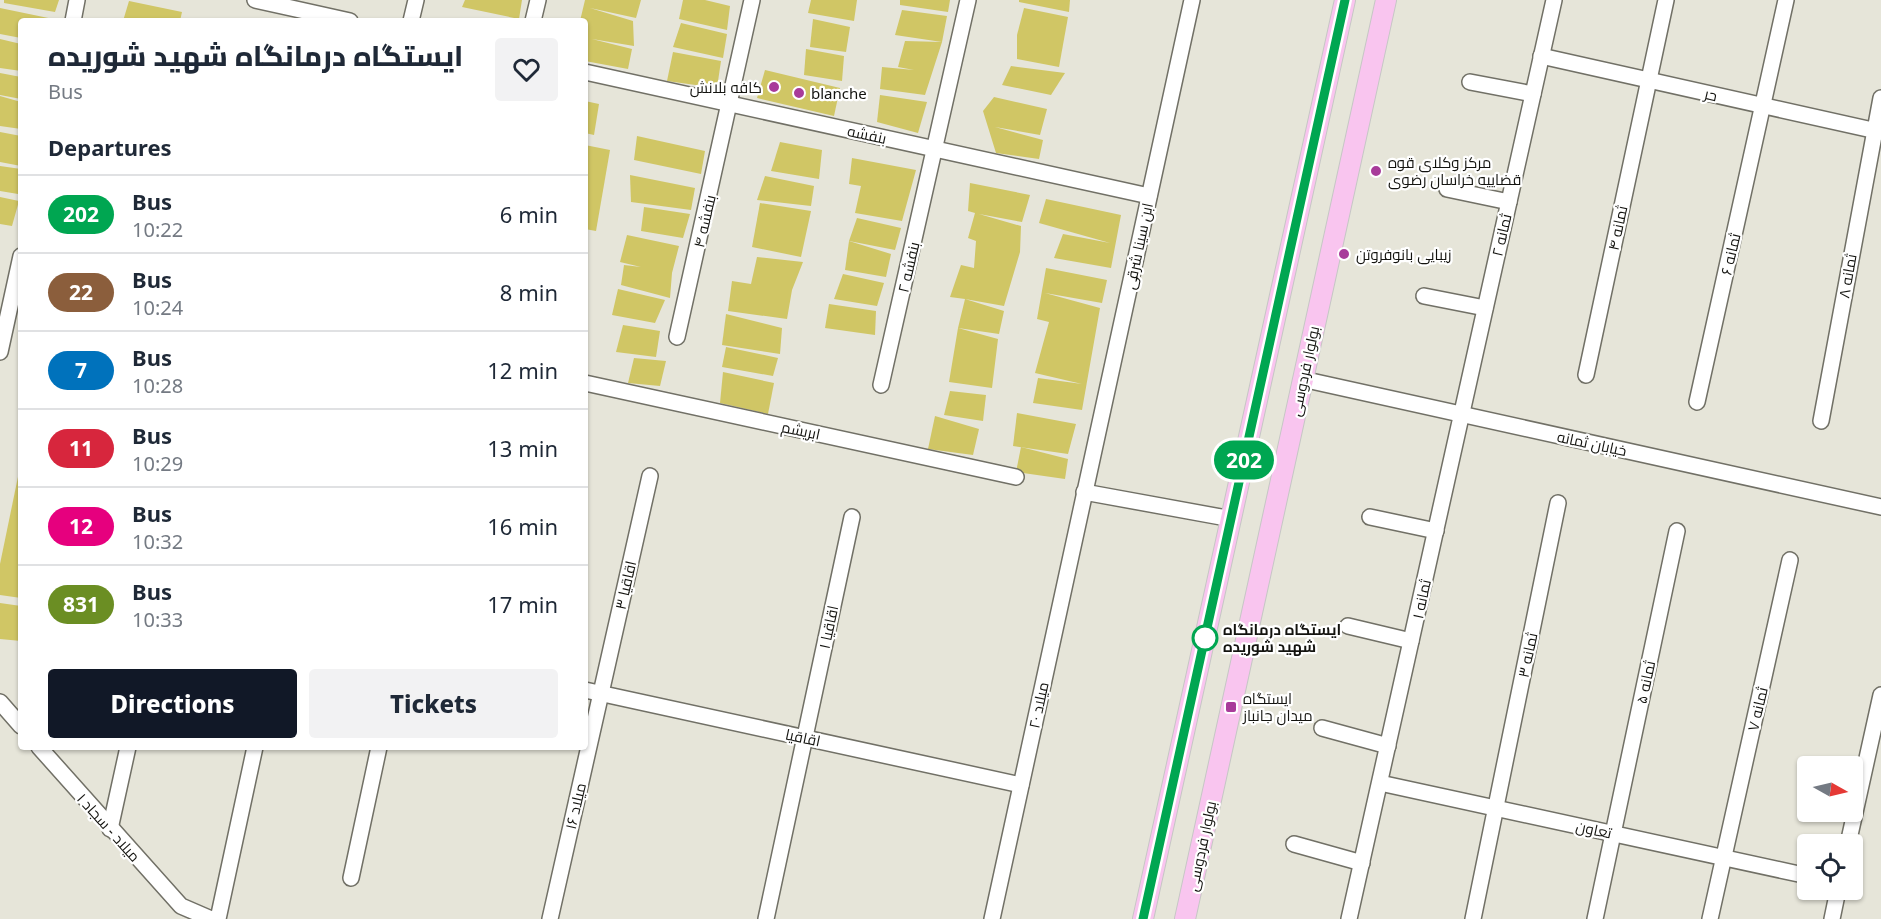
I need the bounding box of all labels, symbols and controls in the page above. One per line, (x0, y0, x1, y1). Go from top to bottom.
text: ایستگاه درمانگاه شهید شوریده (48, 36, 463, 74)
button: heart (495, 38, 558, 101)
place label: کافه بلانش (690, 77, 762, 98)
text: Bus (48, 78, 83, 105)
marker: کافه بلانش (767, 80, 781, 94)
place label: blanche (811, 83, 867, 103)
street label: حر (1702, 83, 1719, 105)
marker: blanche (792, 86, 806, 100)
street label: بنفشه (846, 120, 888, 148)
text: Departures (48, 132, 172, 162)
place label: مرکز وکلای قوه قضاییه خراسان رضوی (1388, 152, 1521, 190)
marker: مرکز وکلای قوه قضاییه خراسان رضوی (1369, 164, 1383, 178)
text: Bus (132, 186, 172, 216)
street label: بنفشه ۴ (688, 193, 720, 249)
text: 6 min (500, 199, 558, 229)
text: 202 (63, 200, 99, 228)
street label: ابن سینا شرقی (1119, 201, 1158, 291)
street label: ثمانه ۴ (1603, 204, 1631, 252)
street label: ثمانه ۲ (1486, 212, 1516, 258)
text: 10:22 (132, 216, 183, 243)
street label: ثمانه ۶ (1715, 231, 1745, 277)
street label: بنفشه ۲ (892, 240, 924, 294)
place label: زیبایی بانوفروتن (1356, 244, 1451, 265)
marker: زیبایی بانوفروتن (1337, 247, 1351, 261)
street label: ثمانه ۸ (1833, 252, 1861, 300)
text: Bus (132, 264, 172, 294)
text: 8 min (500, 277, 558, 307)
text: 22 (69, 278, 93, 306)
text: 10:24 (132, 294, 183, 321)
street label: بولوار فردوسی (1285, 324, 1324, 418)
text: Bus (132, 342, 172, 372)
text: 12 min (487, 355, 558, 385)
text: 7 (75, 356, 87, 384)
text: 10:28 (132, 372, 183, 399)
street label: ابریشم (779, 416, 822, 445)
text: Bus (132, 420, 172, 450)
street label: خیابان ثمانه (1555, 426, 1629, 461)
text: 13 min (487, 433, 558, 463)
text: 11 (69, 434, 93, 462)
line badge: 202 (1210, 440, 1278, 480)
text: 202 (1226, 446, 1262, 474)
text: 10:29 (132, 450, 183, 477)
text: Bus (132, 498, 172, 528)
text: 16 min (487, 511, 558, 541)
text: 12 (69, 512, 93, 540)
text: 10:32 (132, 528, 183, 555)
street label: اقاقیا ۳ (610, 559, 640, 611)
text: Bus (132, 576, 172, 606)
street label: ثمانه ۱ (1407, 577, 1435, 621)
text: 17 min (487, 589, 558, 619)
text: 831 (63, 590, 99, 618)
street label: اقاقیا ۱ (814, 603, 842, 651)
text: 10:33 (132, 606, 183, 633)
place label: ایستگاه درمانگاه شهید شوریده (1223, 619, 1341, 656)
marker: ایستگاه درمانگاه شهید شوریده (1192, 625, 1218, 651)
street label: ثمانه ۳ (1513, 631, 1541, 679)
street label: ثمانه ۵ (1631, 659, 1659, 705)
button: Directions (48, 669, 297, 738)
button: Tickets (309, 669, 558, 738)
street label: میلاد ۲۰ (1023, 680, 1053, 730)
street label: ثمانه ۷ (1742, 685, 1772, 733)
place label: ایستگاه میدان جانباز (1242, 688, 1313, 726)
marker: ایستگاه میدان جانباز (1224, 700, 1238, 714)
street label: اقاقیا (784, 724, 822, 750)
north arrow (1797, 756, 1863, 822)
map controls (1797, 756, 1863, 900)
street label: میلاد ۱۶ (560, 781, 590, 831)
street label: میلاد - سجاد ۱ (73, 788, 145, 866)
street label: بولوار فردوسی (1182, 799, 1221, 893)
street label: تعاون (1574, 815, 1614, 844)
button: locate (1797, 834, 1863, 900)

